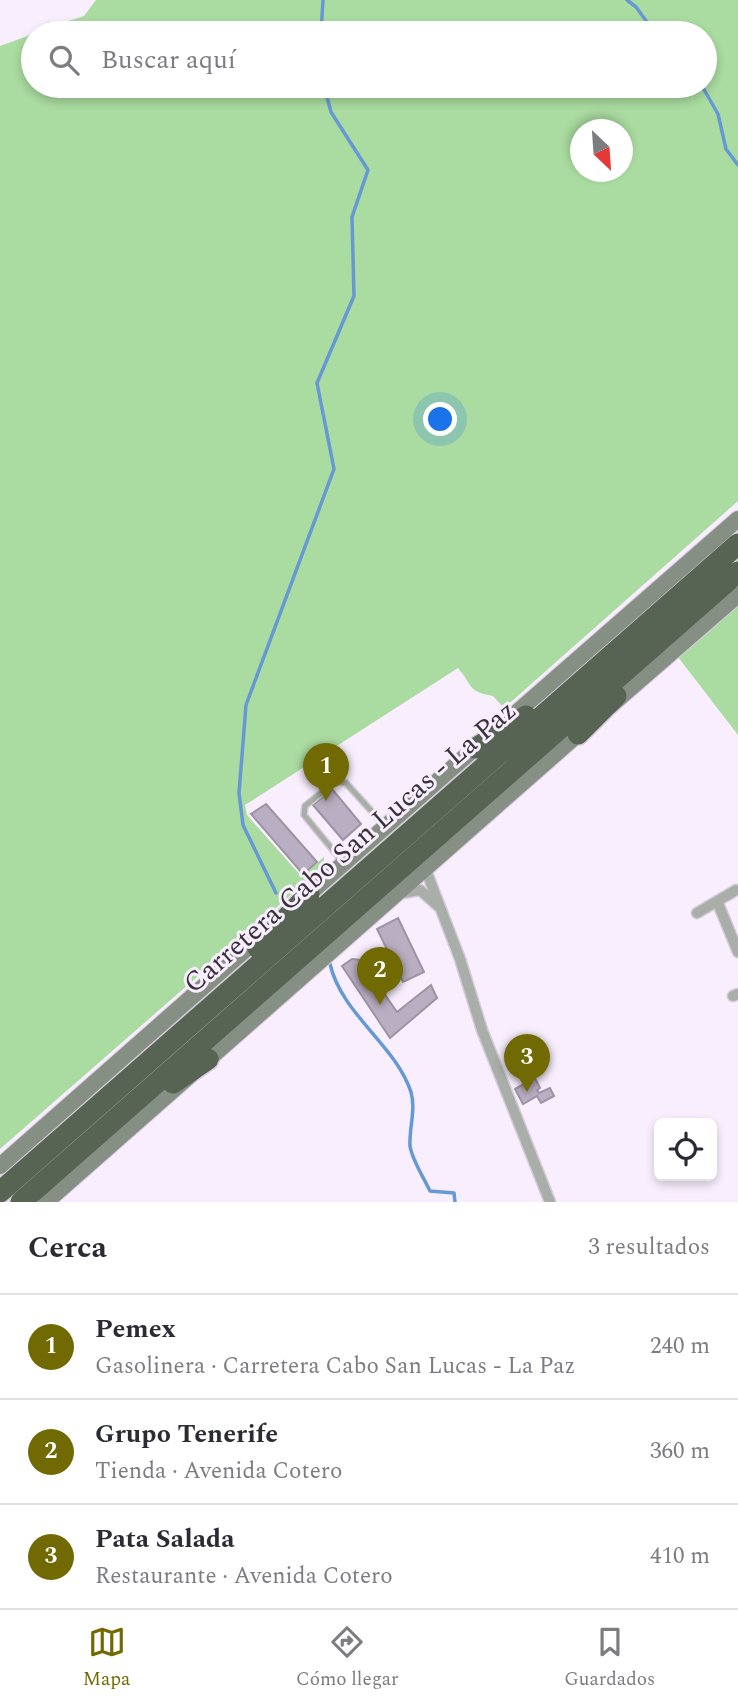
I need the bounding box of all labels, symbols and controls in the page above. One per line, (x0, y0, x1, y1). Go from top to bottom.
search box (21, 21, 717, 98)
text: Buscar aquí (101, 40, 236, 80)
icon: search (45, 41, 83, 79)
north arrow (570, 119, 633, 182)
your location (423, 402, 457, 436)
street label: Carretera Cabo San Lucas - La Paz (174, 690, 526, 1004)
pin: 1 (303, 743, 349, 801)
pin: 2 (357, 947, 403, 1005)
pin: 3 (504, 1034, 550, 1092)
map controls (654, 1118, 717, 1181)
button: locate (654, 1118, 717, 1181)
text: Cerca (28, 1225, 107, 1271)
text: 3 resultados (588, 1230, 710, 1265)
text: Pemex (95, 1309, 176, 1349)
text: 1 (45, 1329, 57, 1364)
text: 240 m (650, 1329, 710, 1364)
text: Gasolinera · Carretera Cabo San Lucas - La Paz (95, 1349, 575, 1384)
text: Grupo Tenerife (95, 1414, 278, 1454)
text: 2 (45, 1434, 57, 1469)
text: 360 m (650, 1434, 710, 1469)
text: Tienda · Avenida Cotero (95, 1454, 342, 1489)
text: Pata Salada (95, 1519, 235, 1559)
text: 3 (45, 1539, 57, 1574)
text: 410 m (650, 1539, 710, 1574)
text: Restaurante · Avenida Cotero (95, 1559, 393, 1594)
tab: Mapa (83, 1623, 130, 1694)
tab: Cómo llegar (296, 1623, 399, 1694)
tab: Guardados (564, 1623, 655, 1694)

